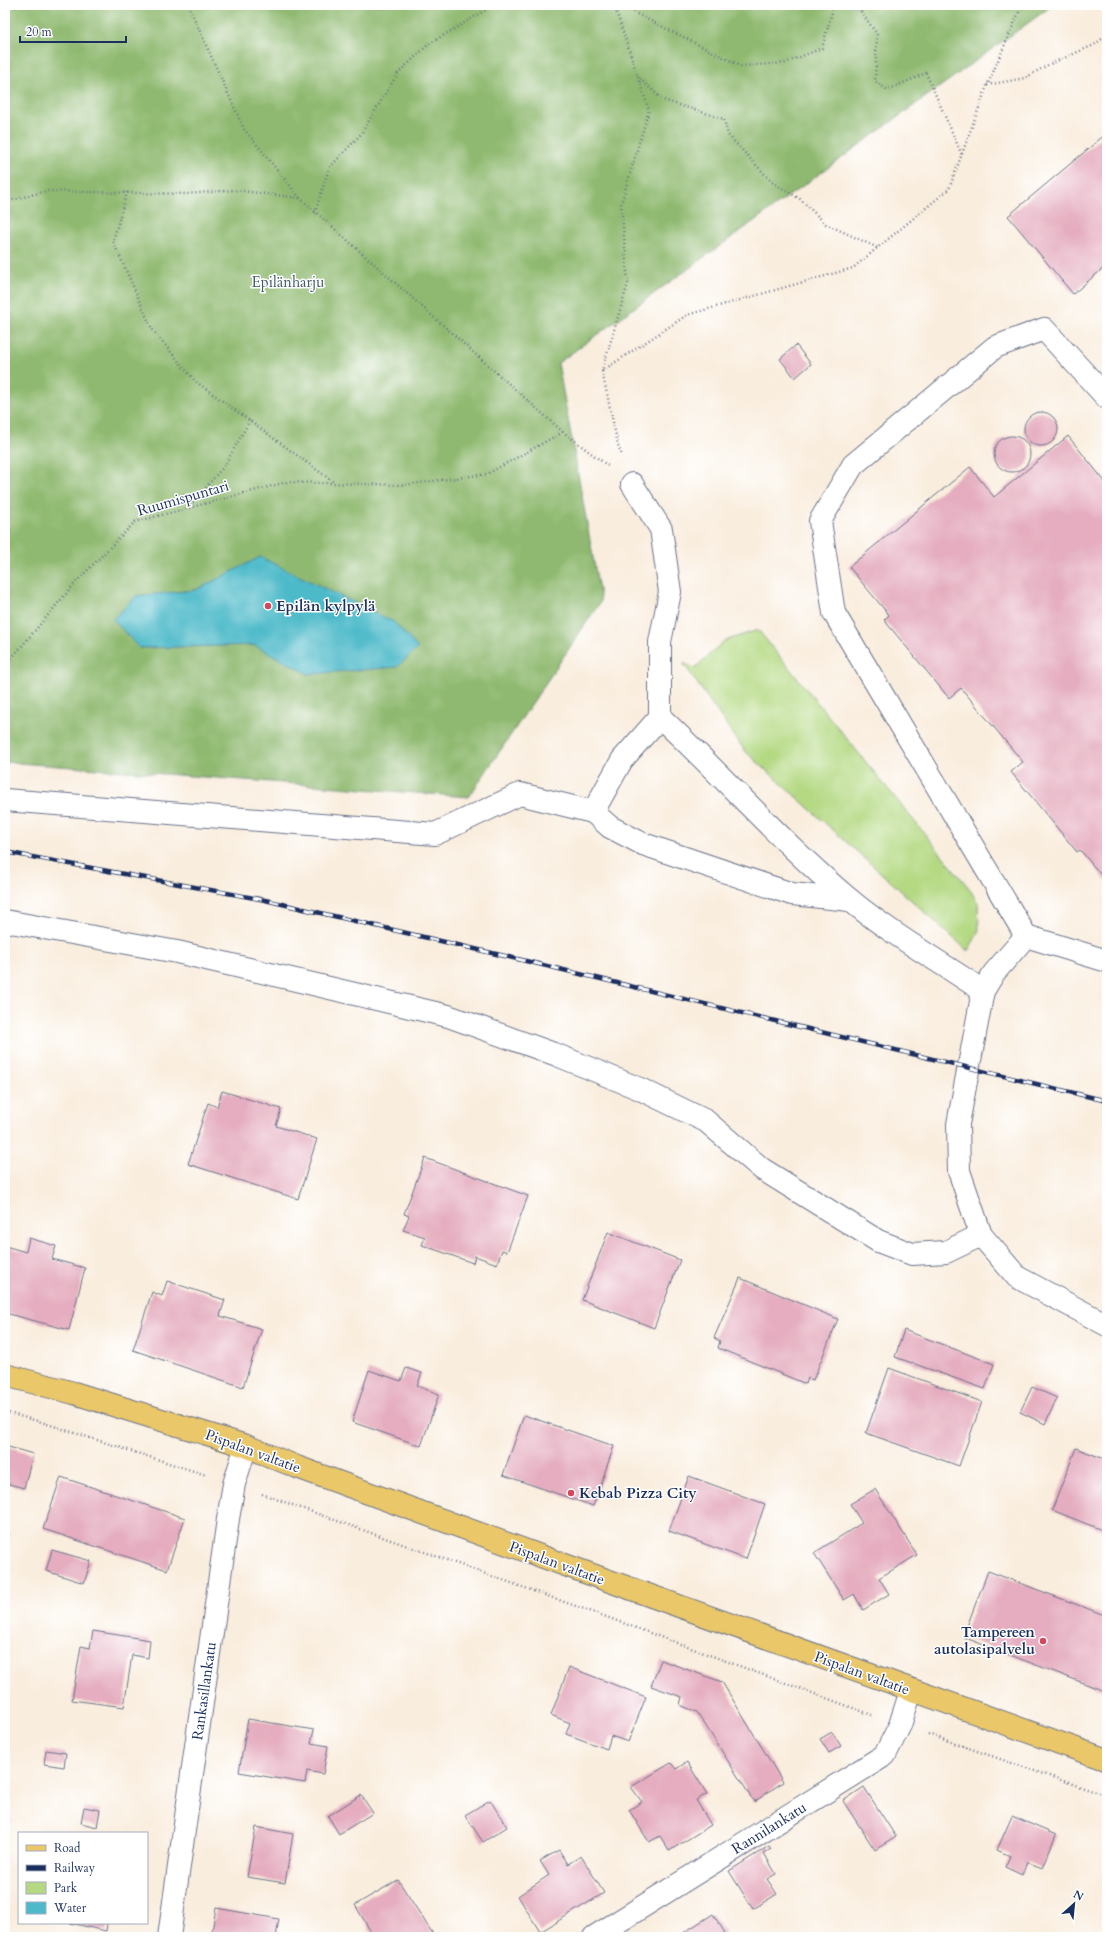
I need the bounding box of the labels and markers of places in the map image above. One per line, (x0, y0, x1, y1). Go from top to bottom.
place label: Epilän kylpylä (276, 596, 376, 616)
marker: Epilän kylpylä (263, 601, 273, 611)
place label: Kebab Pizza City (579, 1483, 697, 1503)
marker: Kebab Pizza City (566, 1488, 576, 1498)
place label: Tampereen autolasipalvelu (934, 1622, 1035, 1659)
marker: Tampereen autolasipalvelu (1038, 1636, 1048, 1646)

